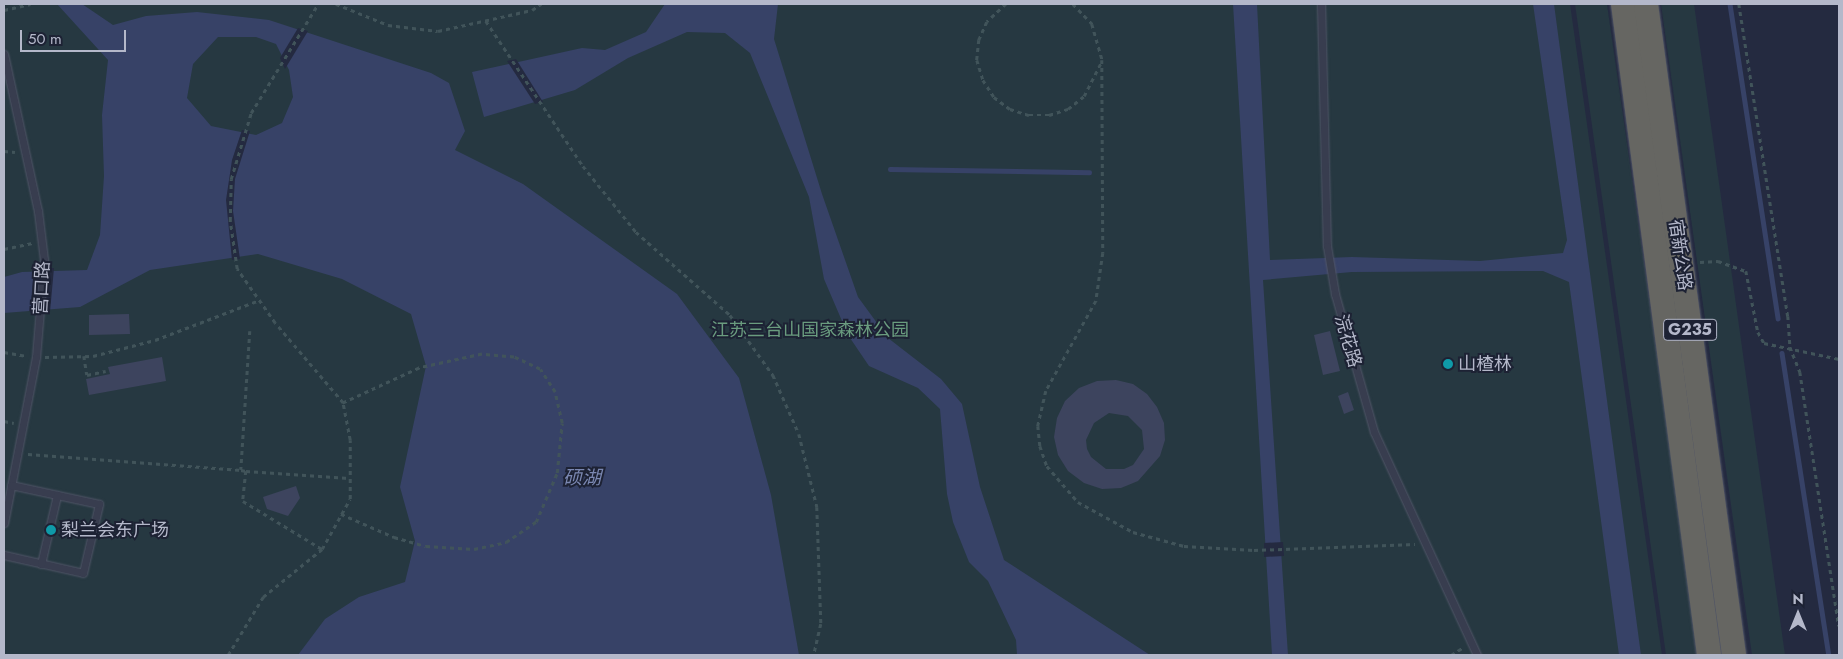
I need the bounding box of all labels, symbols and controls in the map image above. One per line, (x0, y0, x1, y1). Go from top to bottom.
scale bar (22, 20, 129, 52)
text: 50 m (28, 28, 62, 50)
street label: 宿新公路 (1664, 218, 1696, 292)
street label: 营口路 (30, 260, 54, 316)
street label: 浣花路 (1330, 312, 1366, 370)
road number: G235 (1662, 316, 1718, 344)
park label: 江苏三台山国家森林公园 (711, 319, 909, 341)
place label: 山楂林 (1458, 353, 1512, 375)
marker: 山楂林 (1442, 358, 1454, 370)
water label: 硕湖 (563, 467, 601, 489)
place label: 梨兰会东广场 (61, 519, 169, 541)
marker: 梨兰会东广场 (45, 524, 57, 536)
north arrow (1773, 589, 1823, 639)
text: N (1792, 589, 1804, 609)

